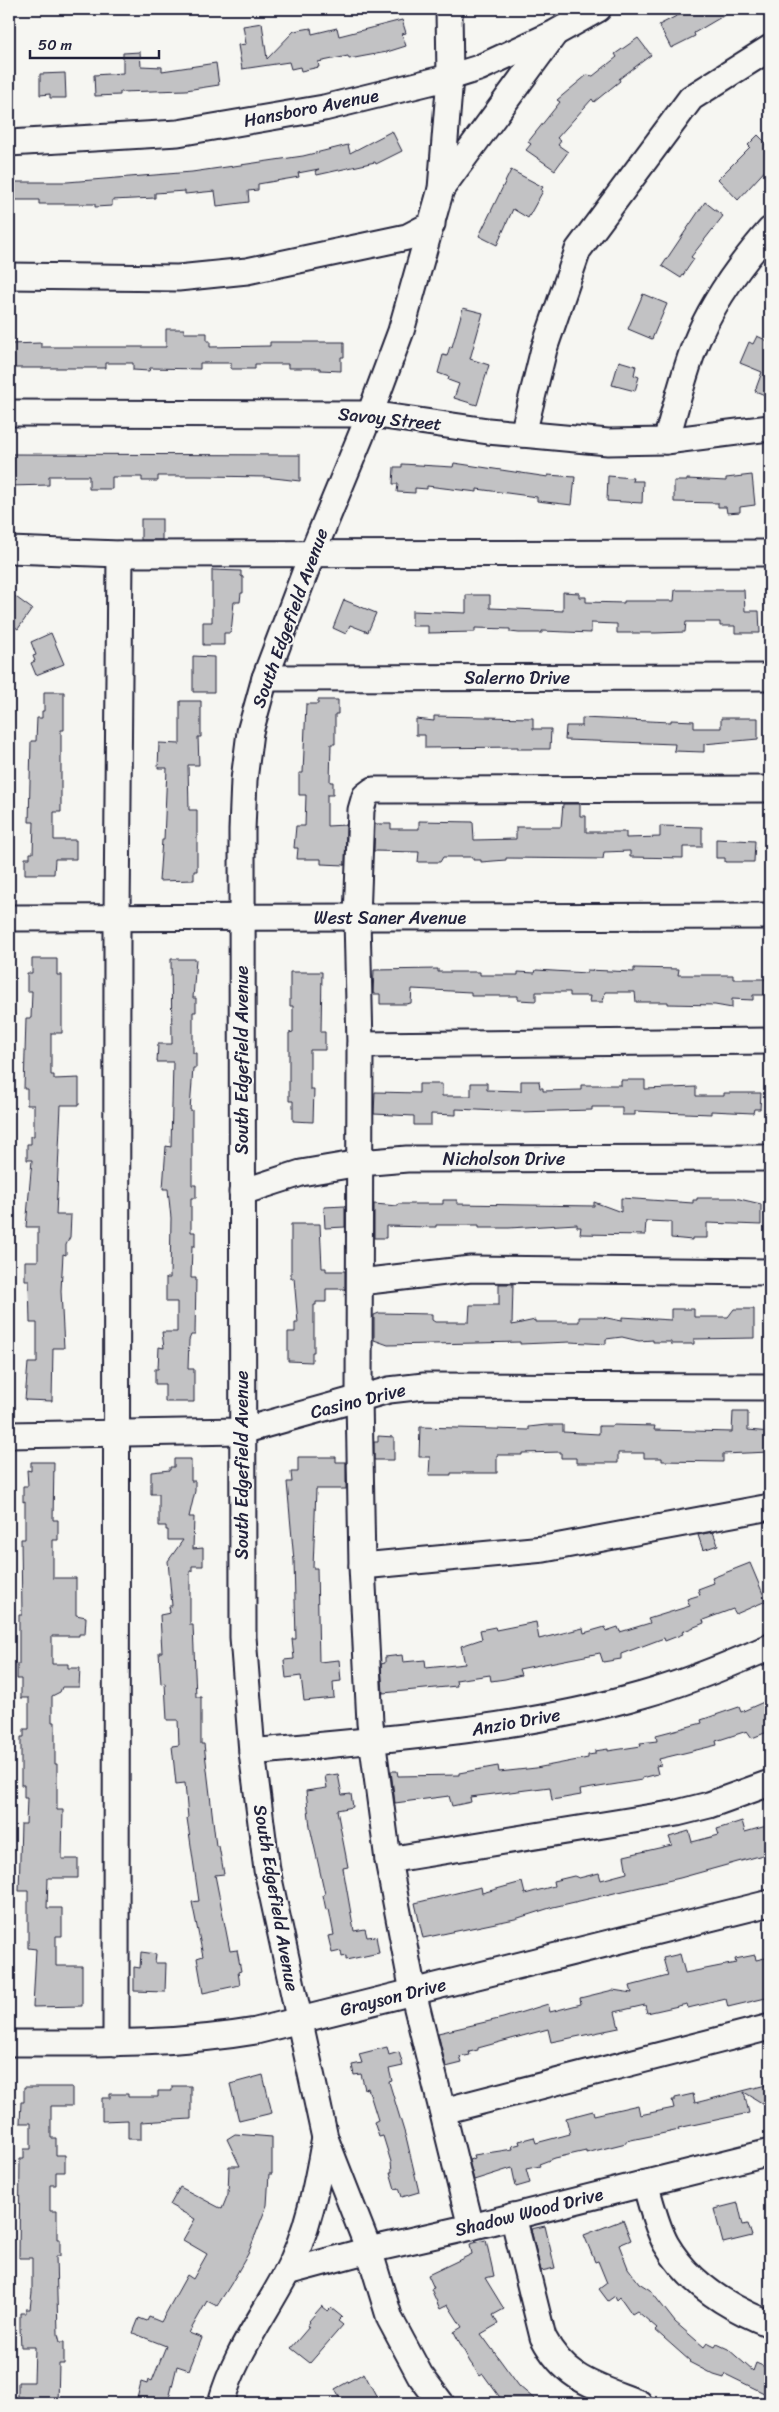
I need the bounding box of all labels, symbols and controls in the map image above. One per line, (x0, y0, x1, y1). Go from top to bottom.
scale bar (30, 28, 159, 60)
text: 50 m (38, 32, 73, 58)
street label: Hansboro Avenue (241, 79, 382, 137)
street label: Savoy Street (337, 398, 443, 440)
street label: South Edgefield Avenue (243, 524, 337, 712)
street label: Salerno Drive (464, 662, 570, 694)
street label: West Saner Avenue (314, 902, 466, 934)
street label: South Edgefield Avenue (226, 965, 258, 1155)
street label: Nicholson Drive (443, 1143, 565, 1175)
street label: South Edgefield Avenue (226, 1370, 258, 1560)
street label: Casino Drive (307, 1374, 409, 1428)
street label: Anzio Drive (468, 1698, 563, 1746)
street label: South Edgefield Avenue (244, 1802, 308, 1994)
street label: Grayson Drive (336, 1968, 450, 2026)
street label: Shadow Wood Drive (451, 2178, 607, 2246)

